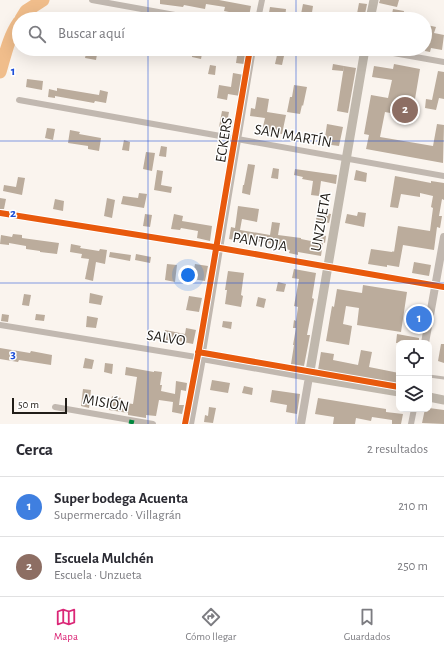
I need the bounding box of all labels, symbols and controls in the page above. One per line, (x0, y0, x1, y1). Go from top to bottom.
search box (12, 12, 432, 56)
icon: search (26, 23, 48, 45)
text: Buscar aquí (58, 26, 125, 41)
text: 1 (11, 65, 15, 78)
pin: 2 (392, 95, 418, 125)
street label: ECKERS (213, 116, 235, 164)
street label: SAN MARTÍN (253, 120, 333, 150)
street label: UNZUETA (308, 191, 334, 253)
text: 2 (10, 207, 16, 220)
street label: PANTOJA (231, 230, 289, 254)
your location (178, 265, 198, 285)
pin: 1 (406, 304, 432, 334)
street label: SALVO (146, 328, 186, 348)
map controls (396, 340, 432, 412)
button: locate (396, 340, 432, 376)
text: 3 (10, 348, 16, 361)
button: layers (396, 376, 432, 412)
street label: MISIÓN (82, 390, 131, 414)
scale bar (12, 396, 67, 415)
text: 50 m (18, 399, 39, 410)
text: Cerca (16, 441, 53, 458)
text: 2 resultados (367, 443, 428, 456)
text: Super bodega Acuenta (54, 491, 188, 506)
text: 1 (27, 500, 31, 513)
text: 210 m (398, 500, 428, 513)
text: Supermercado · Villagrán (54, 509, 181, 522)
text: Escuela Mulchén (54, 551, 154, 566)
text: 2 (26, 560, 32, 573)
text: 250 m (397, 560, 428, 573)
text: Escuela · Unzueta (54, 569, 142, 582)
tab: Mapa (54, 606, 78, 643)
tab: Cómo llegar (185, 606, 236, 643)
tab: Guardados (344, 606, 390, 643)

